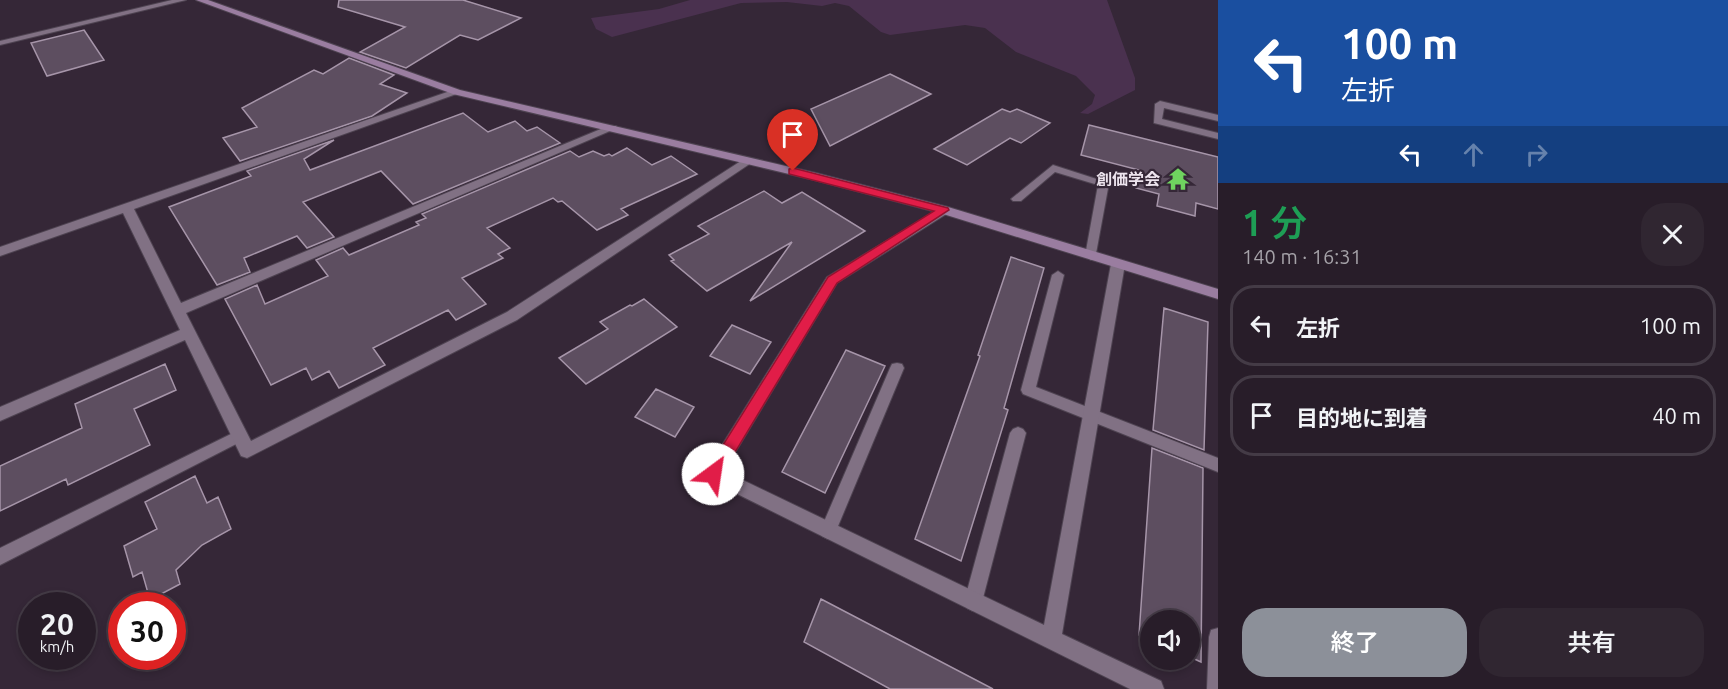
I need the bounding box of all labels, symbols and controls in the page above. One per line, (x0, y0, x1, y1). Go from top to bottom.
text: 100 m (1341, 20, 1458, 67)
icon: left (1242, 24, 1320, 102)
text: 左折 (1341, 75, 1395, 105)
pin (767, 109, 818, 171)
icon: arrive (776, 118, 809, 151)
icon: left (1394, 138, 1427, 171)
icon: ahead (1457, 138, 1490, 171)
icon: right (1520, 138, 1553, 171)
temple icon: 創価学会 (1165, 166, 1191, 192)
place label: 創価学会 (1096, 170, 1160, 188)
text: 1 分 (1242, 202, 1307, 243)
button: close (1641, 203, 1704, 266)
text: 140 m · 16:31 (1242, 245, 1362, 268)
icon: left (1245, 309, 1278, 342)
text: 100 m (1640, 313, 1701, 338)
text: 左折 (1296, 315, 1340, 340)
icon: arrive (1245, 399, 1278, 432)
text: 40 m (1652, 403, 1701, 428)
text: 目的地に到着 (1296, 405, 1428, 430)
position arrow (681, 442, 745, 506)
speed limit sign: 30 (108, 592, 186, 670)
text: 20 (40, 607, 74, 641)
button: 終了 (1242, 608, 1467, 677)
button: 共有 (1479, 608, 1704, 677)
map controls (1140, 610, 1200, 670)
button: sound (1140, 610, 1200, 670)
text: km/h (40, 638, 74, 655)

